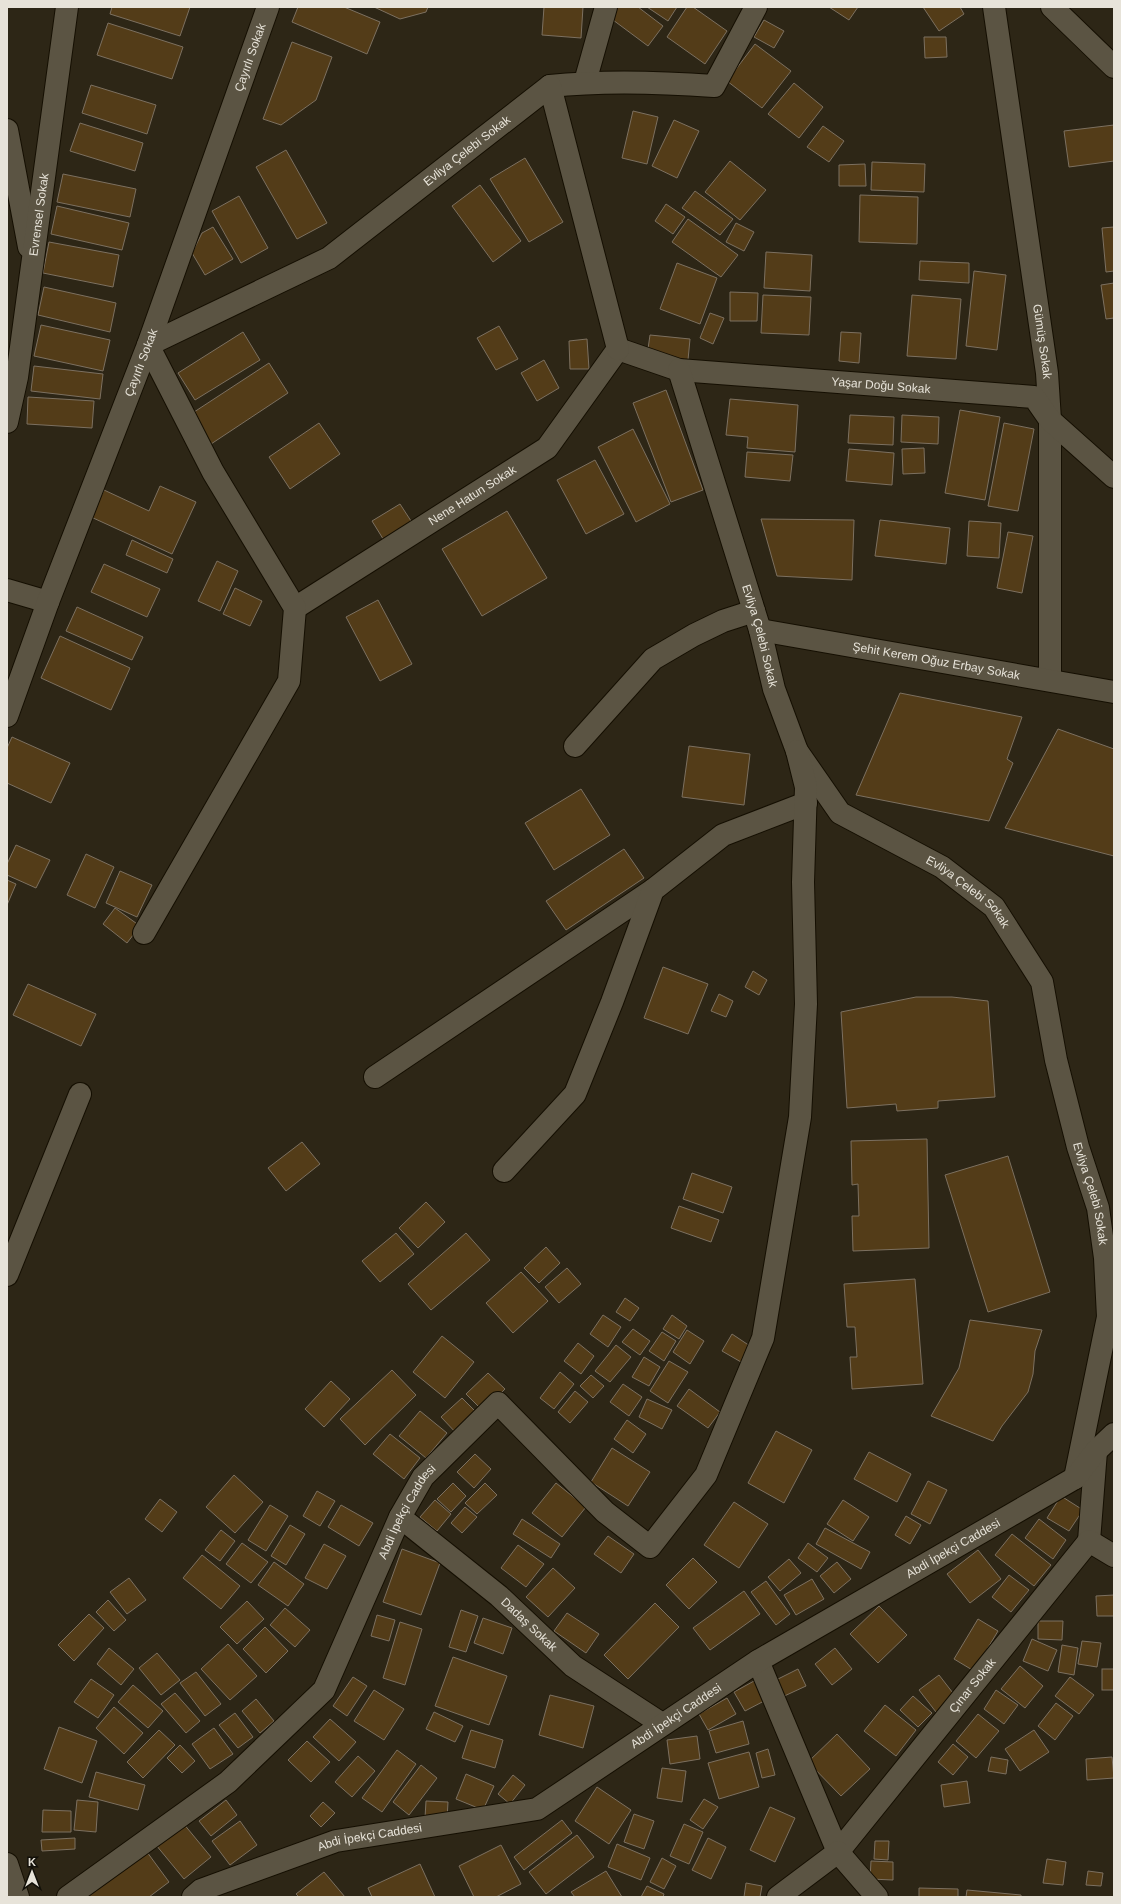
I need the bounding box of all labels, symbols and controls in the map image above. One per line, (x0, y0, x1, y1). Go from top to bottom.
street label: Çayırlı Sokak (232, 21, 269, 94)
street label: Evliya Çelebi Sokak (421, 112, 514, 189)
street label: Evrensel Sokak (26, 171, 52, 257)
street label: Gümüş Sokak (1030, 303, 1054, 380)
street label: Çayırlı Sokak (122, 326, 161, 398)
street label: Yaşar Doğu Sokak (831, 375, 932, 396)
street label: Nene Hatun Sokak (426, 462, 519, 528)
street label: Evliya Çelebi Sokak (739, 583, 781, 690)
street label: Şehit Kerem Oğuz Erbay Sokak (852, 639, 1022, 683)
street label: Evliya Çelebi Sokak (924, 853, 1013, 931)
street label: Evliya Çelebi Sokak (1070, 1141, 1110, 1247)
street label: Abdi İpekçi Caddesi (375, 1461, 439, 1561)
street label: Abdi İpekçi Caddesi (904, 1516, 1003, 1581)
street label: Dadaş Sokak (498, 1595, 561, 1655)
street label: Çınar Sokak (946, 1655, 999, 1716)
street label: Abdi İpekçi Caddesi (628, 1681, 724, 1751)
street label: Abdi İpekçi Caddesi (315, 1820, 423, 1854)
north arrow (12, 1852, 52, 1892)
text: K (28, 1856, 36, 1868)

